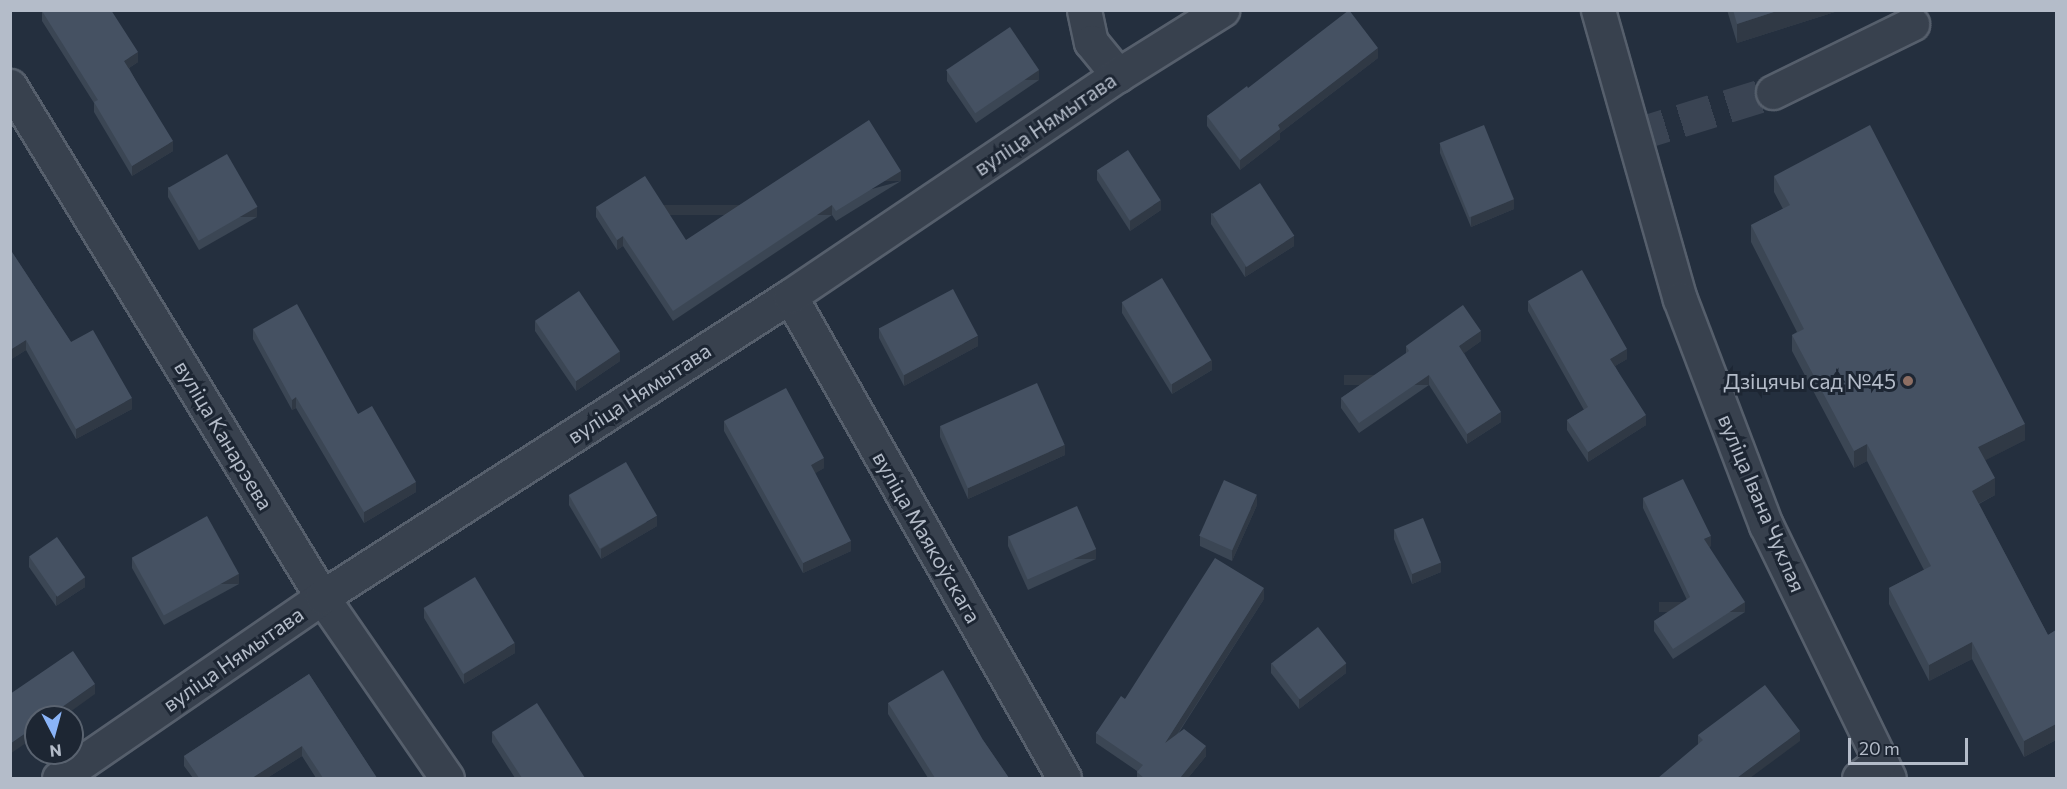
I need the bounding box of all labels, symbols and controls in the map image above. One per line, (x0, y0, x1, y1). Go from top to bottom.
street label: вуліца Нямытава (969, 67, 1121, 181)
street label: вуліца Нямытава (563, 337, 715, 449)
street label: вуліца Канарэева (170, 356, 278, 514)
place label: Дзіцячы сад №45 (1723, 368, 1896, 394)
marker: Дзіцячы сад №45 (1901, 374, 1915, 388)
street label: вуліца Івана Чуклая (1713, 410, 1811, 596)
street label: вуліца Маякоўскага (868, 447, 986, 627)
street label: вуліца Нямытава (158, 601, 308, 717)
north arrow (24, 705, 84, 765)
scale bar (1851, 726, 1971, 764)
text: 20 m (1859, 737, 1900, 759)
text: N (49, 741, 63, 761)

